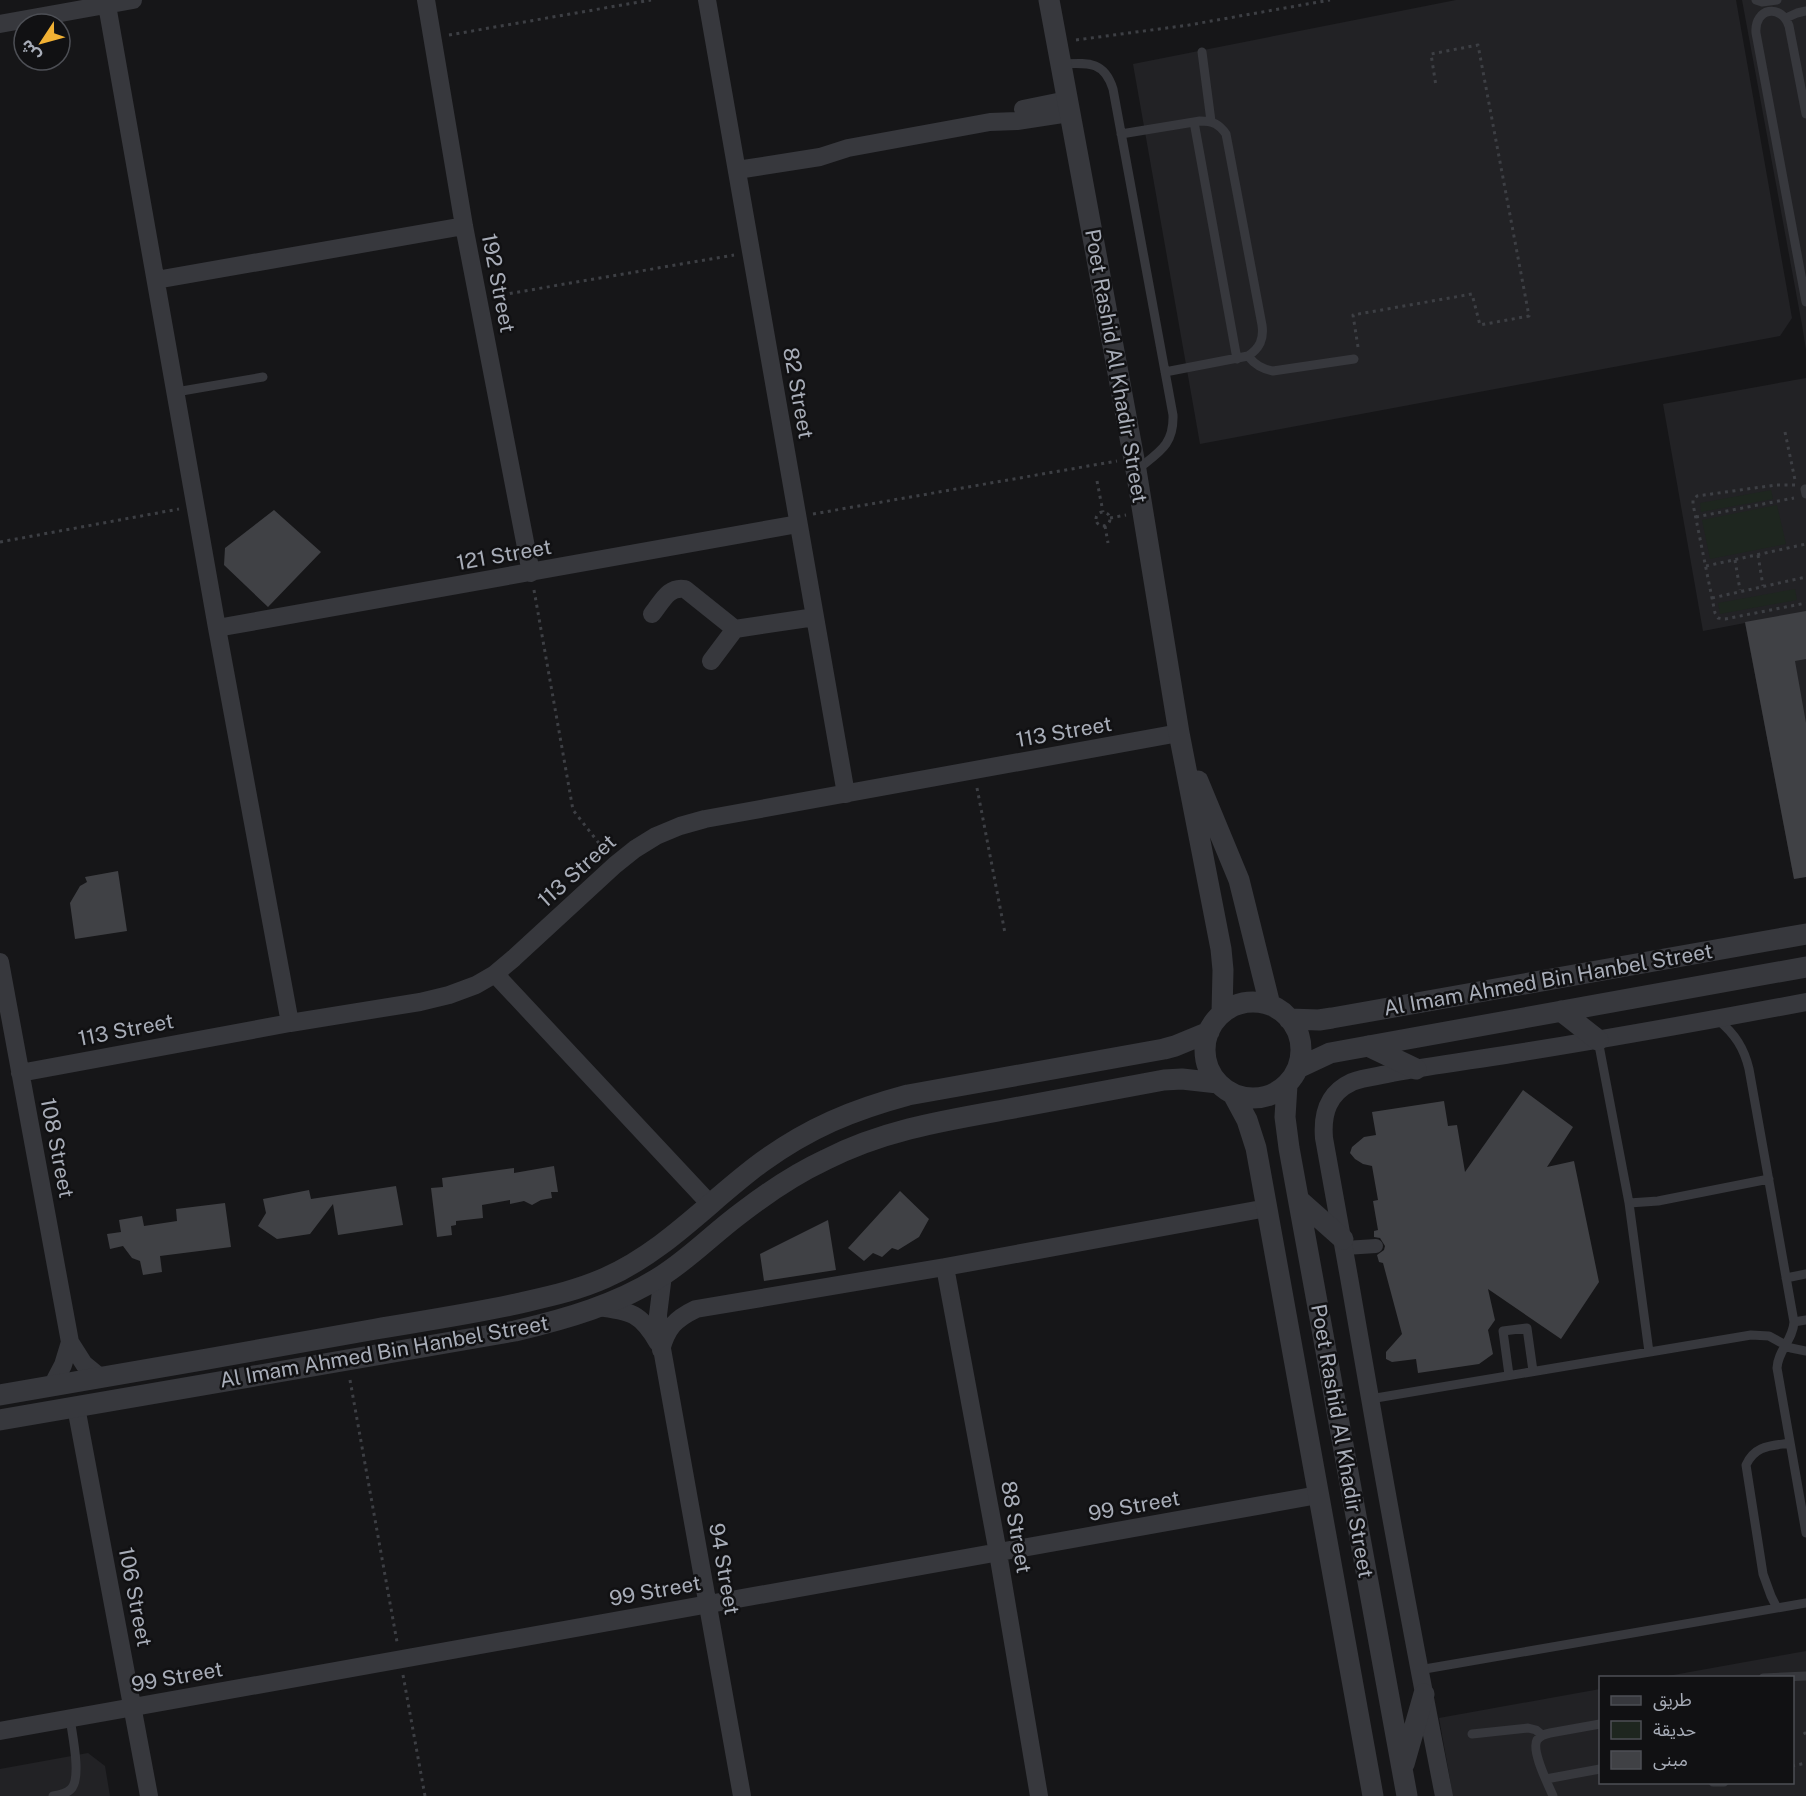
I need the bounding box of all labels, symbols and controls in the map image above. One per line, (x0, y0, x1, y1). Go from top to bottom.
north arrow (12, 12, 72, 72)
text: ش (16, 36, 44, 65)
street label: Poet Rashid Al Khadir Street (1080, 227, 1153, 505)
street label: 192 Street (477, 231, 520, 335)
street label: 82 Street (778, 345, 819, 441)
street label: 121 Street (454, 534, 553, 575)
street label: 113 Street (1014, 711, 1114, 752)
street label: 113 Street (532, 829, 621, 912)
street label: Al Imam Ahmed Bin Hanbel Street (1381, 938, 1714, 1021)
street label: 113 Street (76, 1008, 176, 1051)
street label: 108 Street (36, 1096, 79, 1200)
street label: Poet Rashid Al Khadir Street (1306, 1302, 1379, 1580)
street label: Al Imam Ahmed Bin Hanbel Street (217, 1310, 550, 1393)
street label: 88 Street (996, 1479, 1037, 1575)
street label: 99 Street (1086, 1485, 1182, 1526)
street label: 94 Street (704, 1521, 745, 1617)
street label: 106 Street (114, 1545, 157, 1649)
street label: 99 Street (607, 1570, 703, 1611)
street label: 99 Street (129, 1656, 225, 1697)
legend (1599, 1676, 1794, 1784)
text: طريق (1653, 1689, 1692, 1711)
text: حديقة (1653, 1719, 1696, 1740)
text: مبنى (1653, 1749, 1688, 1771)

